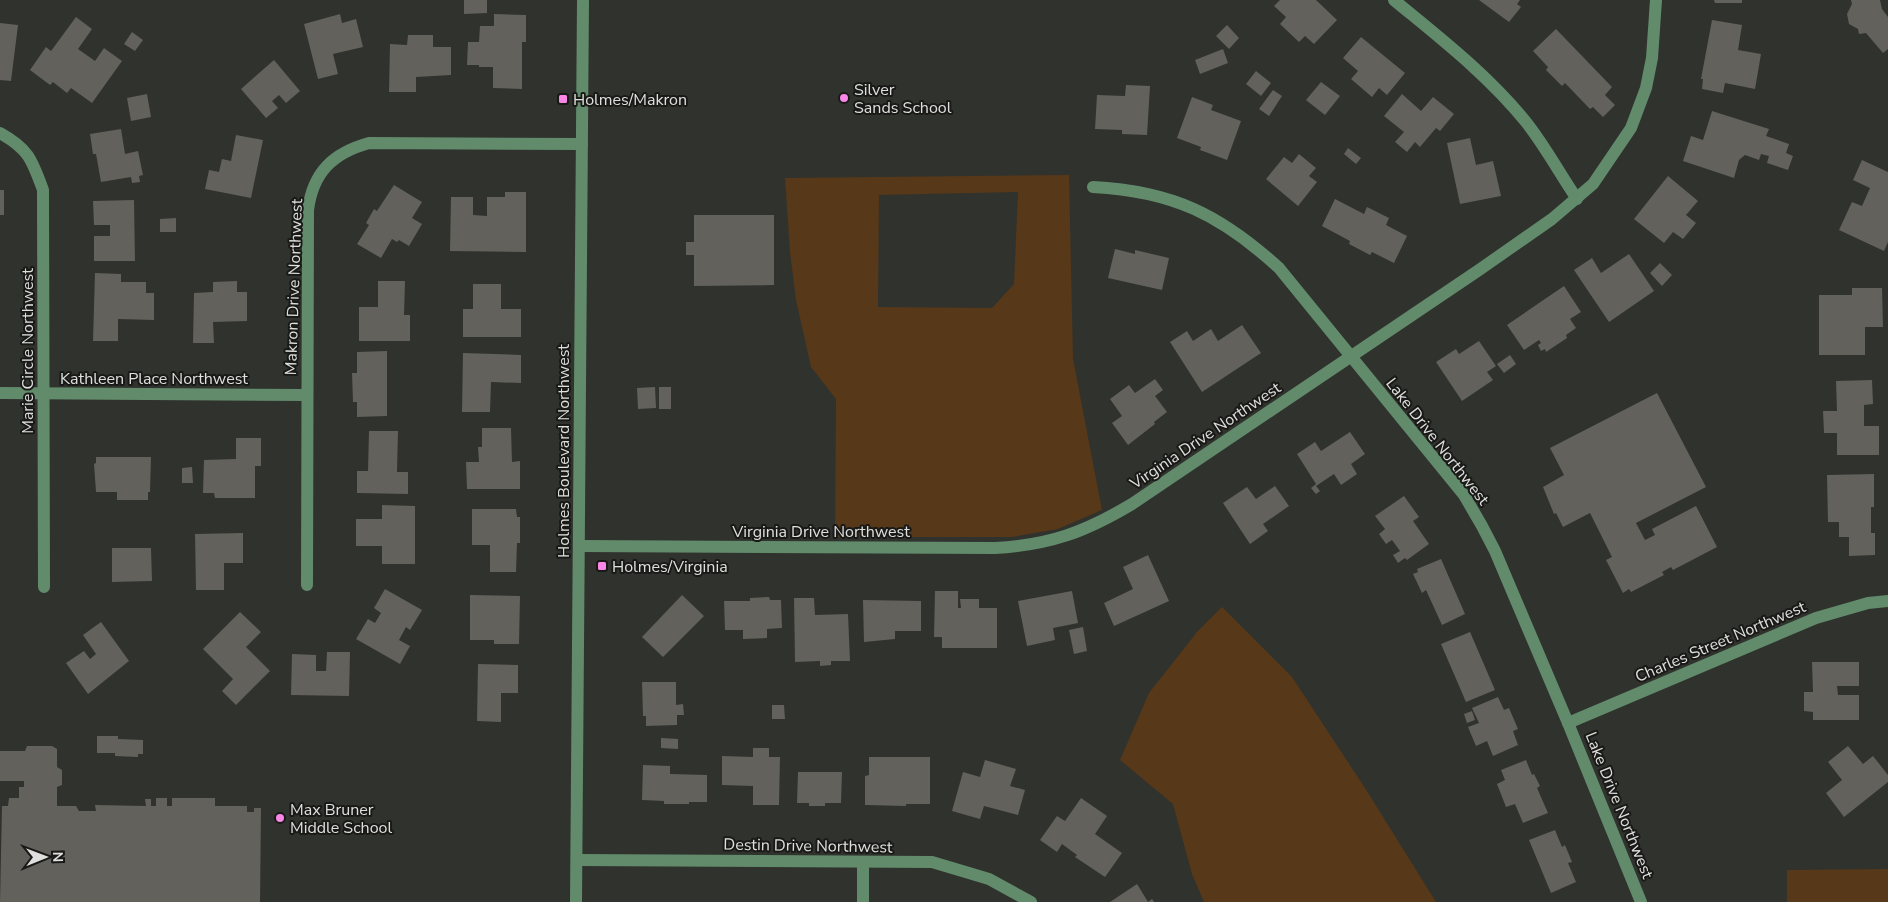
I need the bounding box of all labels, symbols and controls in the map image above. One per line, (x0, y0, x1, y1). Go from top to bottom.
place label: Silver Sands School (854, 79, 952, 119)
place label: Holmes/Makron (573, 89, 687, 111)
marker: Silver Sands School (838, 92, 850, 104)
marker: Holmes/Makron (557, 93, 569, 105)
street label: Makron Drive Northwest (280, 198, 308, 376)
street label: Marie Circle Northwest (17, 268, 39, 434)
street label: Holmes Boulevard Northwest (553, 344, 575, 558)
street label: Kathleen Place Northwest (60, 368, 248, 390)
street label: Lake Drive Northwest (1380, 373, 1494, 510)
street label: Virginia Drive Northwest (1125, 377, 1286, 495)
street label: Virginia Drive Northwest (731, 521, 910, 543)
place label: Holmes/Virginia (612, 556, 728, 578)
marker: Holmes/Virginia (596, 560, 608, 572)
street label: Charles Street Northwest (1632, 596, 1809, 688)
street label: Lake Drive Northwest (1580, 729, 1659, 882)
place label: Max Bruner Middle School (290, 799, 392, 839)
marker: Max Bruner Middle School (274, 812, 286, 824)
north arrow (20, 832, 70, 882)
street label: Destin Drive Northwest (723, 834, 893, 858)
text: N (48, 851, 67, 862)

